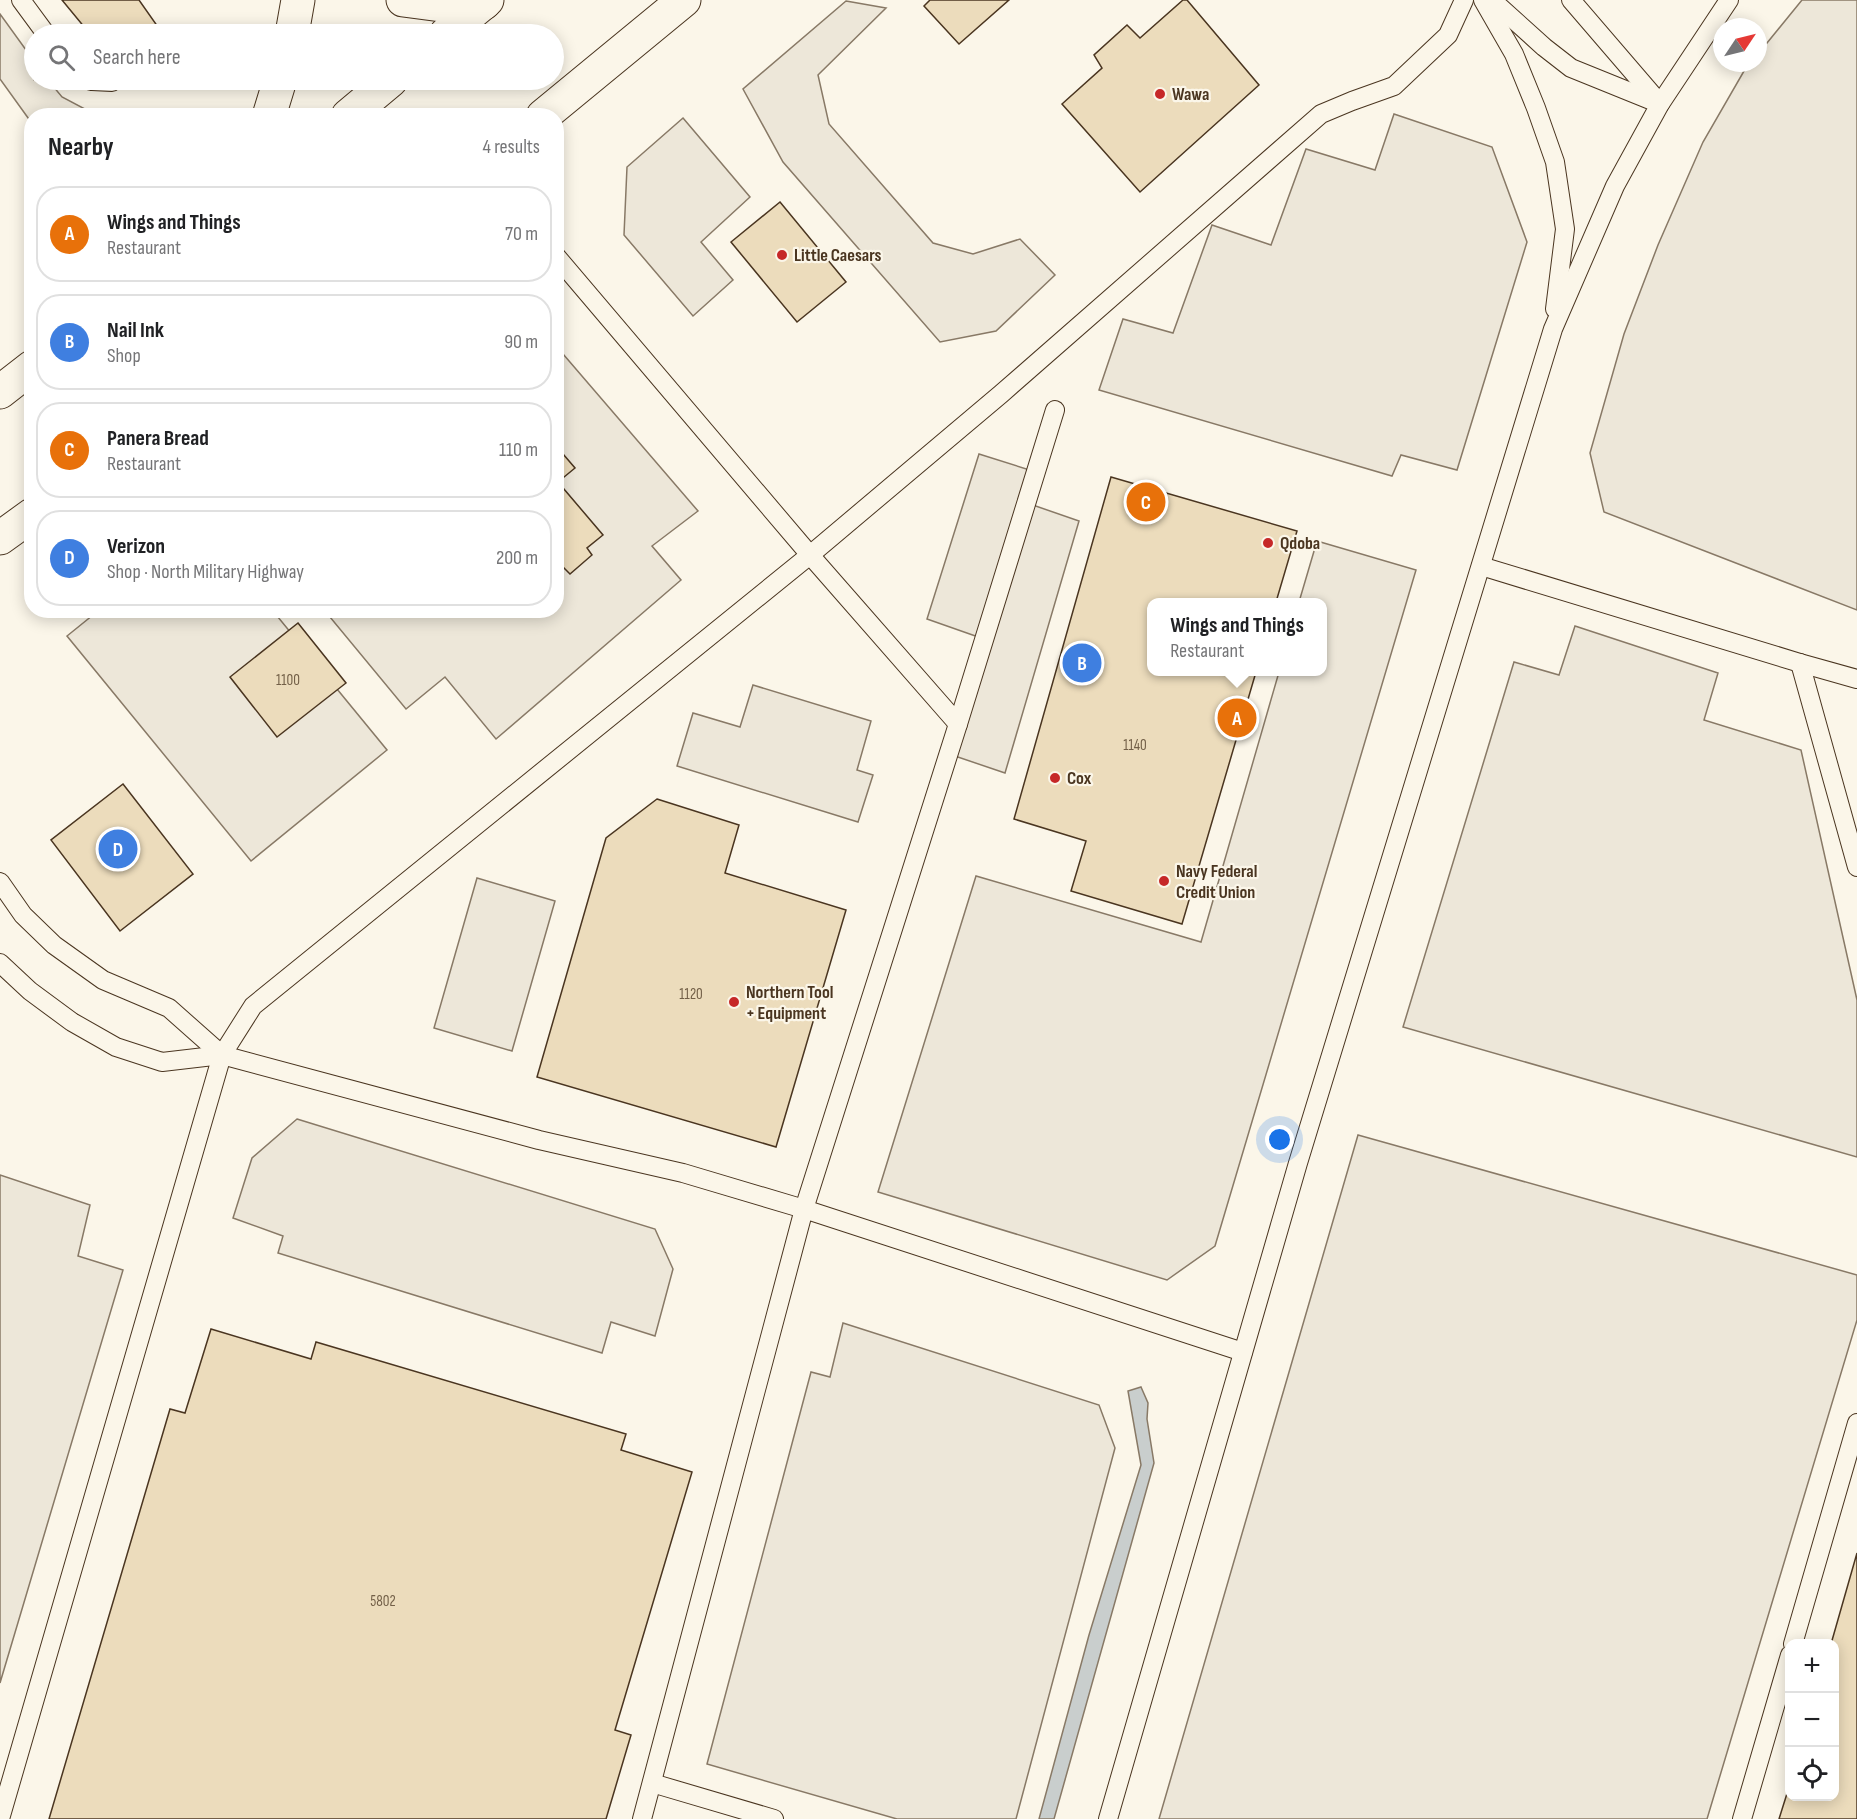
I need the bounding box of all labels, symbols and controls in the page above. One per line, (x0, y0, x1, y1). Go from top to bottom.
north arrow (1713, 18, 1767, 72)
search box (24, 24, 564, 90)
icon: search (45, 41, 78, 74)
text: Search here (93, 44, 180, 71)
place label: Wawa (1172, 84, 1209, 105)
marker: Wawa (1153, 87, 1167, 101)
text: Nearby (48, 132, 114, 163)
text: 4 results (483, 135, 540, 159)
text: Wings and Things (107, 209, 241, 236)
text: A (65, 222, 74, 246)
text: 70 m (505, 222, 538, 246)
text: Restaurant (107, 236, 181, 260)
place label: Little Caesars (794, 245, 882, 266)
marker: Little Caesars (775, 248, 789, 262)
text: Nail Ink (107, 317, 164, 344)
text: B (65, 330, 74, 354)
text: 90 m (504, 330, 538, 354)
text: Shop (107, 344, 141, 368)
text: Panera Bread (107, 425, 209, 452)
text: C (64, 438, 75, 462)
text: 110 m (499, 438, 538, 462)
text: Restaurant (107, 452, 181, 476)
pin: C (1126, 480, 1166, 524)
text: Verizon (107, 533, 165, 560)
place label: Qdoba (1280, 533, 1320, 554)
marker: Qdoba (1261, 536, 1275, 550)
text: D (64, 546, 75, 570)
text: 200 m (496, 546, 538, 570)
text: Shop · North Military Highway (107, 560, 304, 584)
popup (1147, 598, 1327, 676)
text: Wings and Things (1170, 612, 1304, 639)
text: Restaurant (1170, 639, 1244, 663)
pin: B (1062, 640, 1102, 686)
house number: 1100 (276, 671, 300, 690)
pin: A (1218, 696, 1256, 740)
house number: 1140 (1123, 736, 1147, 755)
place label: Cox (1067, 768, 1092, 789)
marker: Cox (1048, 771, 1062, 785)
pin: D (98, 826, 138, 872)
place label: Navy Federal Credit Union (1176, 861, 1257, 903)
marker: Navy Federal Credit Union (1157, 874, 1171, 888)
place label: Northern Tool + Equipment (746, 982, 833, 1024)
house number: 1120 (679, 985, 703, 1004)
marker: Northern Tool + Equipment (727, 995, 741, 1009)
your location (1265, 1125, 1294, 1154)
house number: 5802 (370, 1592, 396, 1611)
map controls (1785, 1639, 1839, 1801)
button: + (1785, 1639, 1839, 1693)
button: − (1785, 1693, 1839, 1747)
button: locate (1785, 1747, 1839, 1801)

